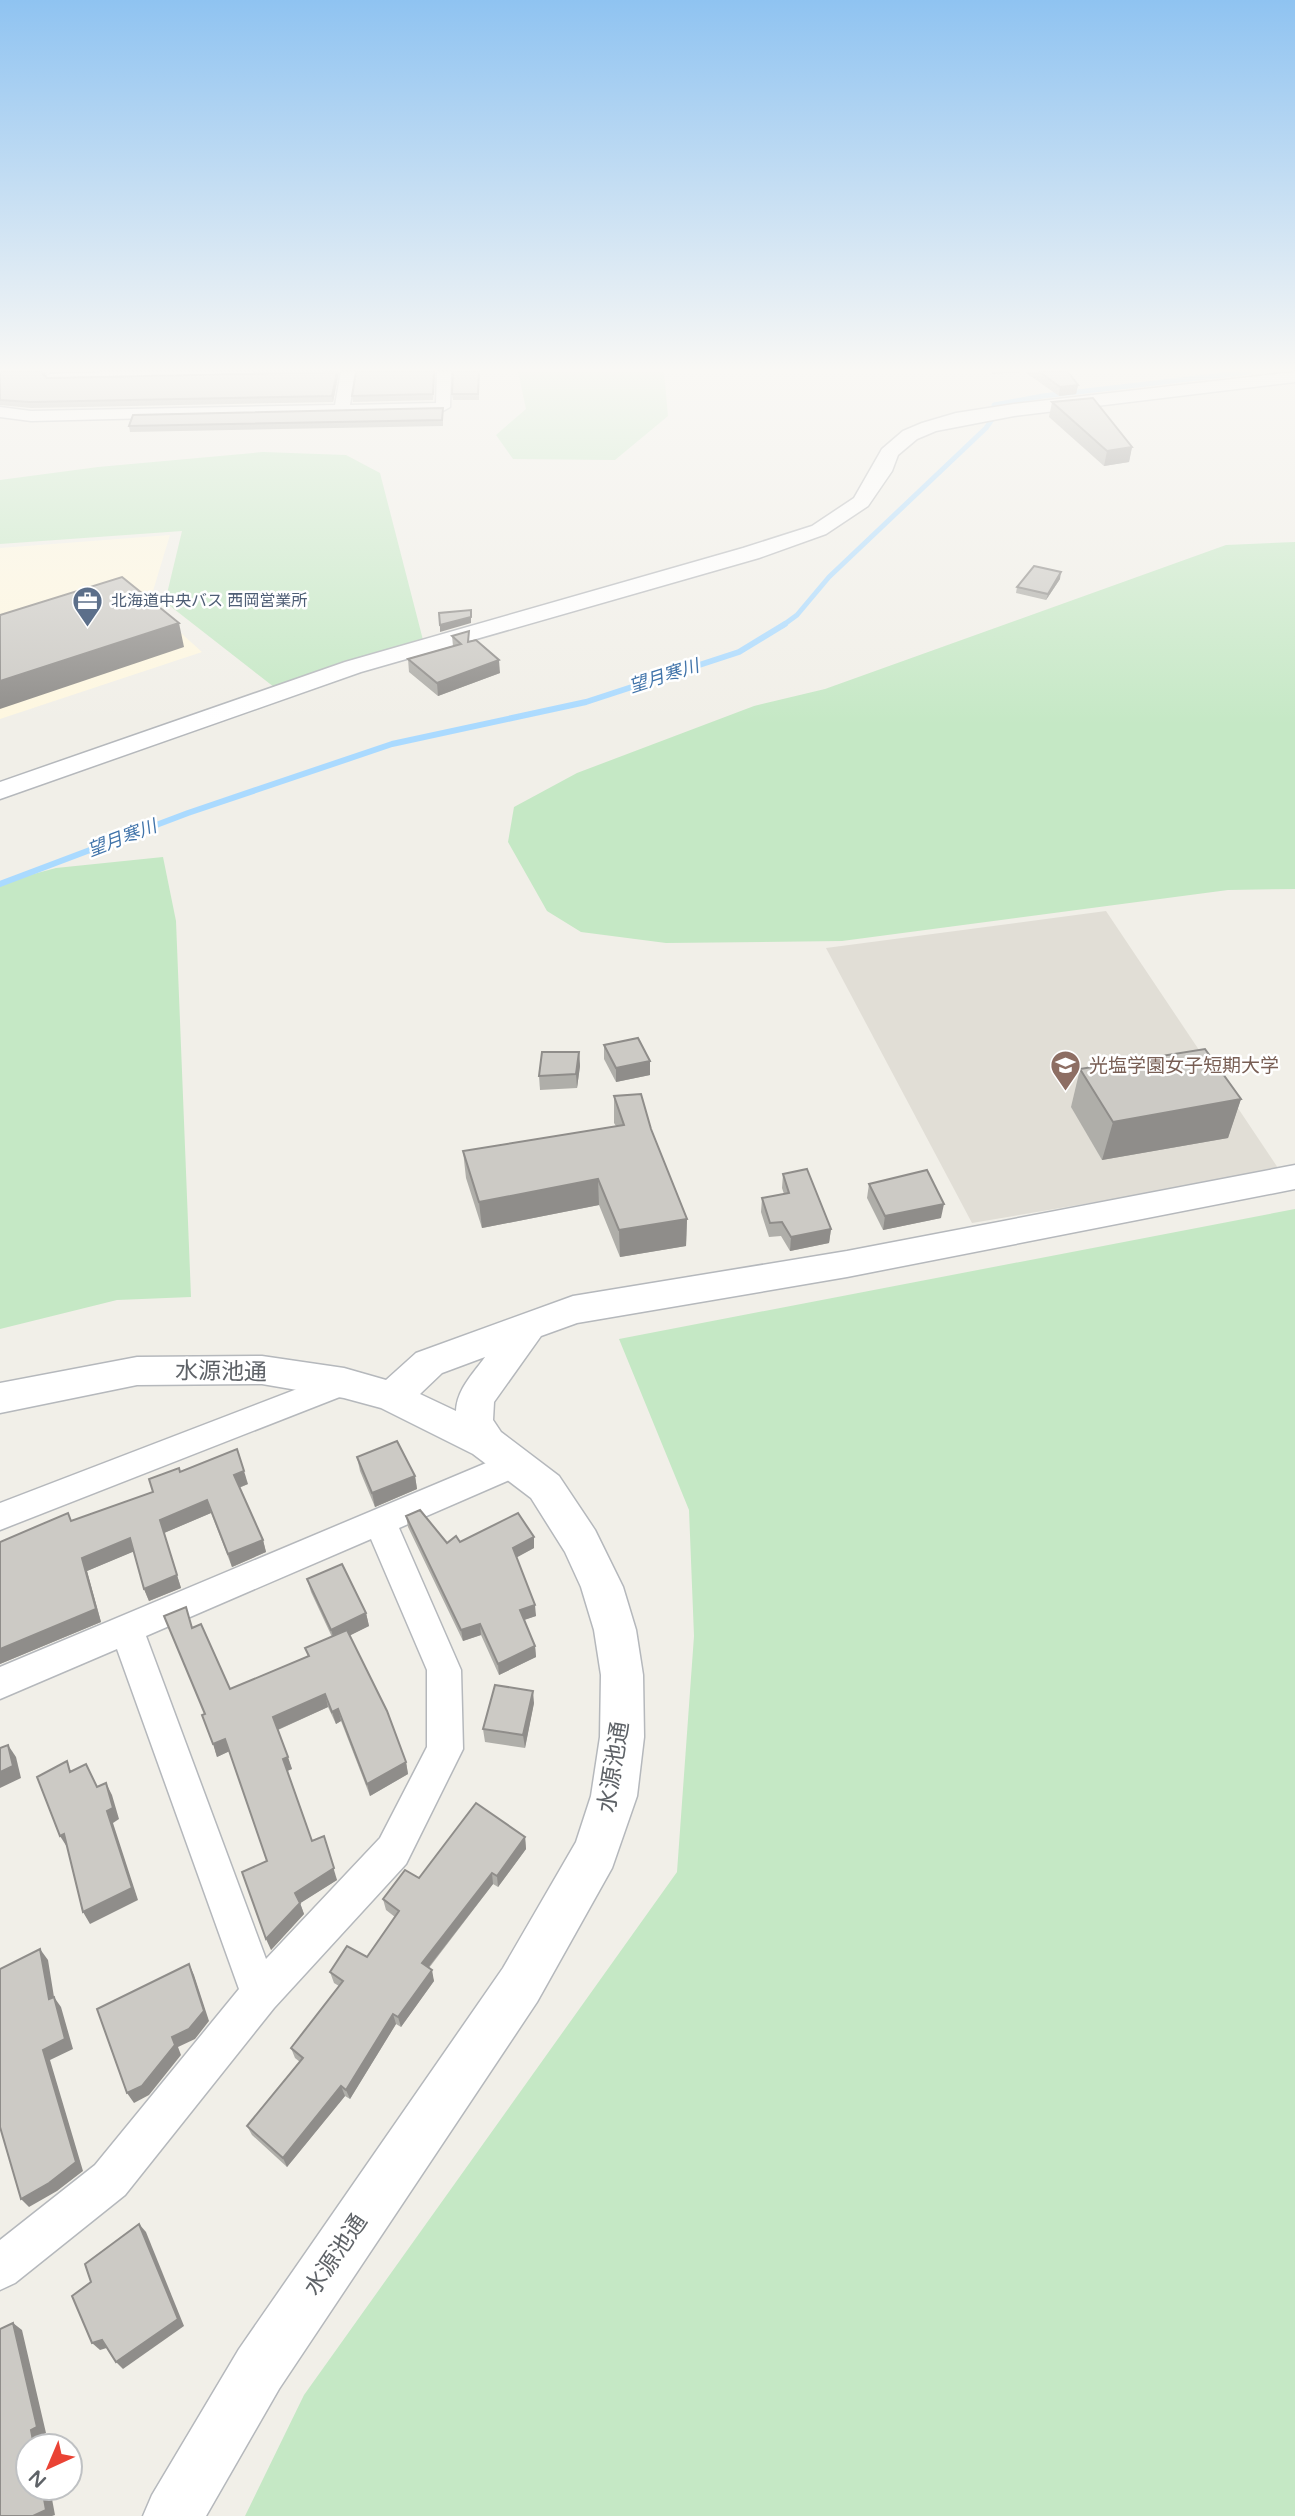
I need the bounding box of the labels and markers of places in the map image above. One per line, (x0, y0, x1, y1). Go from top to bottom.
office icon: 北海道中央バス 西岡営業所 (71, 584, 105, 628)
place label: 北海道中央バス 西岡営業所 (111, 591, 307, 611)
school or university icon: 光塩学園女子短期大学 (1049, 1049, 1083, 1093)
place label: 光塩学園女子短期大学 (1089, 1055, 1279, 1077)

